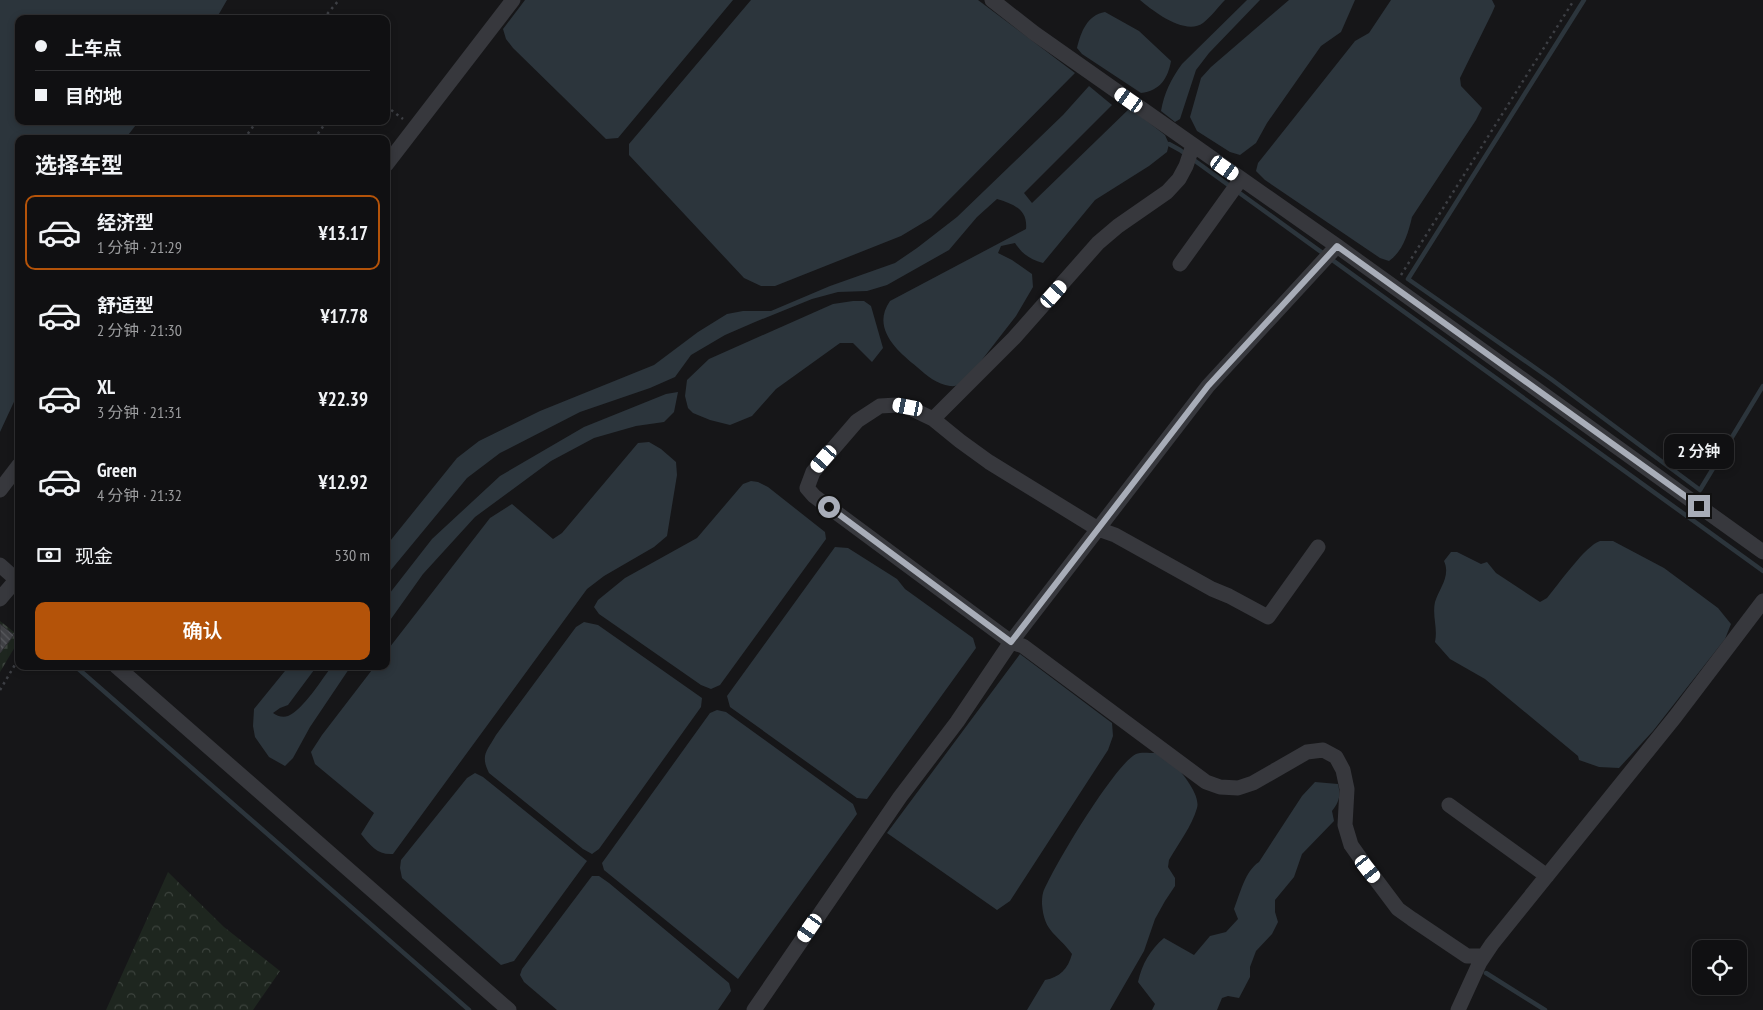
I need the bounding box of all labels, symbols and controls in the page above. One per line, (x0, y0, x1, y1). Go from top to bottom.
text: 上车点 (65, 36, 122, 60)
text: 目的地 (65, 84, 122, 108)
car (1112, 85, 1145, 115)
text: 选择车型 (35, 151, 123, 179)
car (1208, 153, 1241, 183)
icon: car (37, 210, 82, 255)
text: 经济型 (97, 210, 154, 234)
text: ¥13.17 (319, 221, 368, 245)
text: 1 分钟 · 21:29 (97, 237, 182, 257)
car (1038, 278, 1069, 310)
icon: car (37, 293, 82, 338)
text: 舒适型 (97, 293, 154, 317)
text: ¥17.78 (320, 304, 368, 328)
text: 2 分钟 · 21:30 (97, 320, 182, 340)
text: XL (97, 375, 115, 399)
icon: car (37, 376, 82, 421)
text: ¥22.39 (319, 387, 368, 411)
car (891, 397, 924, 417)
text: 3 分钟 · 21:31 (97, 402, 182, 422)
callout: 2 分钟 (1664, 434, 1734, 468)
text: 2 分钟 (1678, 441, 1720, 461)
car (808, 443, 839, 475)
text: Green (97, 458, 137, 482)
icon: car (37, 459, 82, 504)
text: ¥12.92 (319, 470, 368, 494)
text: 4 分钟 · 21:32 (97, 485, 182, 505)
route end (1688, 495, 1710, 517)
route start (818, 496, 840, 518)
icon: cash (35, 541, 63, 569)
text: 现金 (75, 544, 113, 568)
text: 530 m (335, 545, 370, 565)
button: 确认 (35, 602, 370, 660)
car (1352, 853, 1383, 885)
car (795, 911, 824, 945)
map controls (1692, 940, 1747, 995)
button: locate (1692, 940, 1747, 995)

